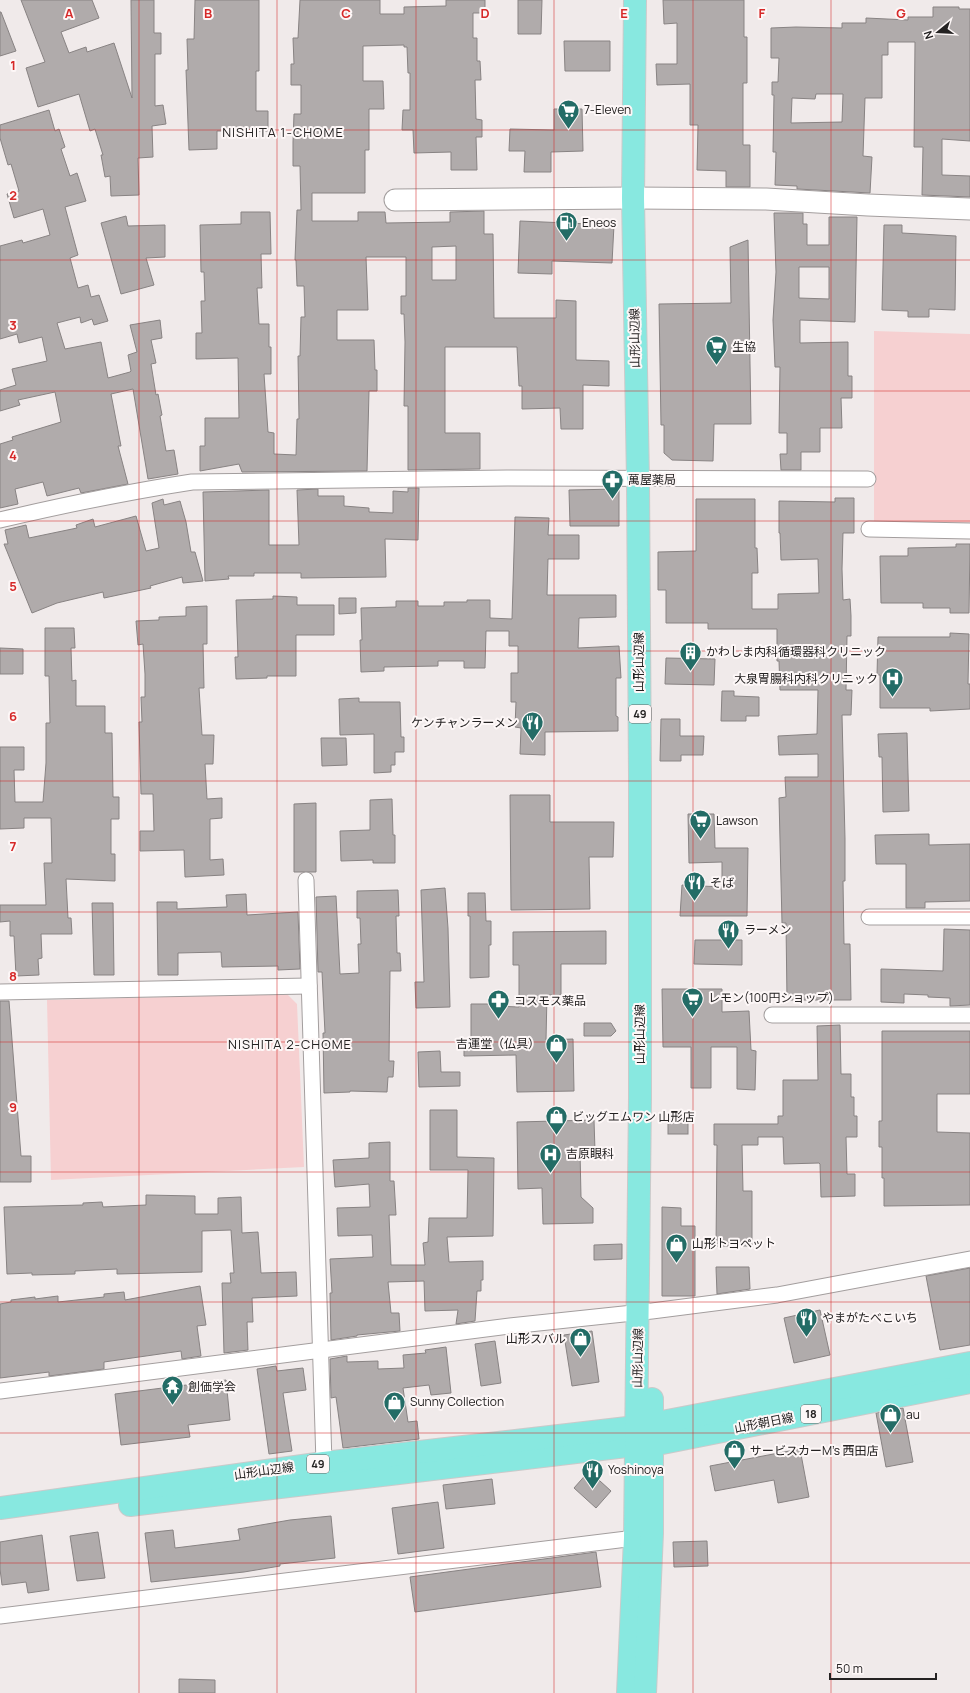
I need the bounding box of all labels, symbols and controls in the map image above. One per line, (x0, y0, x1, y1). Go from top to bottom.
text: A (65, 4, 74, 22)
text: B (204, 4, 212, 22)
text: C (341, 4, 351, 22)
text: D (480, 4, 490, 22)
text: E (620, 4, 628, 22)
text: F (759, 4, 766, 22)
text: G (896, 4, 906, 22)
north arrow (918, 12, 958, 52)
text: N (920, 29, 936, 41)
text: 1 (10, 56, 16, 74)
supermarket icon: 7-Eleven (555, 97, 581, 130)
place label: 7-Eleven (584, 101, 631, 118)
district label: NISHITA 1-CHOME (222, 123, 344, 141)
text: 2 (9, 186, 17, 204)
fuel station icon: Eneos (553, 210, 579, 243)
place label: Eneos (582, 214, 616, 231)
street label: 山形山辺線 (625, 308, 644, 368)
text: 3 (9, 316, 17, 334)
supermarket icon: 生協 (704, 334, 730, 367)
place label: 生協 (732, 338, 756, 355)
text: 4 (9, 446, 17, 464)
pharmacy icon: 萬屋薬局 (600, 467, 626, 500)
place label: 萬屋薬局 (628, 471, 676, 488)
text: 5 (9, 577, 17, 595)
street label: 山形山辺線 (630, 632, 647, 692)
building icon: かわしま内科循環器科クリニック (677, 639, 703, 672)
place label: かわしま内科循環器科クリニック (706, 643, 886, 660)
hospital icon: 大泉胃腸科内科クリニック (880, 666, 906, 699)
place label: 大泉胃腸科内科クリニック (734, 670, 878, 687)
road number: 49 (629, 705, 651, 723)
text: 6 (9, 707, 17, 725)
restaurant icon: ケンチャンラーメン (520, 710, 546, 743)
place label: ケンチャンラーメン (411, 714, 518, 731)
supermarket icon: Lawson (688, 808, 714, 841)
place label: Lawson (716, 812, 758, 829)
text: 7 (10, 837, 17, 855)
restaurant icon: そば (681, 870, 707, 903)
place label: そば (710, 874, 734, 891)
restaurant icon: ラーメン (715, 917, 741, 950)
place label: ラーメン (744, 921, 792, 938)
text: 8 (9, 967, 17, 985)
supermarket icon: レモン(100円ショップ) (679, 985, 705, 1018)
pharmacy icon: コスモス薬品 (486, 988, 512, 1021)
place label: レモン(100円ショップ) (708, 989, 834, 1006)
place label: コスモス薬品 (514, 992, 586, 1009)
street label: 山形山辺線 (631, 1004, 648, 1064)
shop icon: 吉運堂（仏具） (543, 1031, 569, 1064)
district label: NISHITA 2-CHOME (228, 1035, 352, 1053)
place label: 吉運堂（仏具） (456, 1035, 540, 1052)
text: 9 (9, 1098, 17, 1116)
shop icon: ビッグエムワン 山形店 (543, 1104, 569, 1137)
place label: ビッグエムワン 山形店 (572, 1108, 694, 1125)
hospital icon: 吉原眼科 (538, 1141, 564, 1174)
place label: 吉原眼科 (566, 1145, 614, 1162)
shop icon: 山形トヨペット (664, 1231, 690, 1264)
place label: 山形トヨペット (692, 1235, 776, 1252)
restaurant icon: やまがたべこいち (794, 1305, 820, 1338)
place label: やまがたべこいち (822, 1309, 918, 1326)
shop icon: 山形スバル (568, 1326, 594, 1359)
street label: 山形山辺線 (628, 1328, 647, 1388)
place label: 山形スバル (506, 1330, 566, 1347)
temple icon: 創価学会 (160, 1374, 186, 1407)
place label: 創価学会 (188, 1378, 236, 1395)
shop icon: Sunny Collection (381, 1389, 407, 1422)
place label: Sunny Collection (410, 1393, 504, 1410)
shop icon: au (878, 1402, 904, 1435)
road number: 18 (801, 1405, 821, 1423)
place label: au (906, 1406, 920, 1423)
street label: 山形朝日線 (733, 1408, 795, 1437)
shop icon: サービスカーM's 西田店 (721, 1438, 747, 1471)
place label: サービスカーM's 西田店 (750, 1442, 879, 1459)
road number: 49 (307, 1455, 329, 1473)
restaurant icon: Yoshinoya (580, 1457, 606, 1490)
street label: 山形山辺線 (233, 1458, 295, 1483)
place label: Yoshinoya (608, 1461, 664, 1478)
scale bar (830, 1655, 936, 1681)
text: 50 m (836, 1660, 863, 1677)

